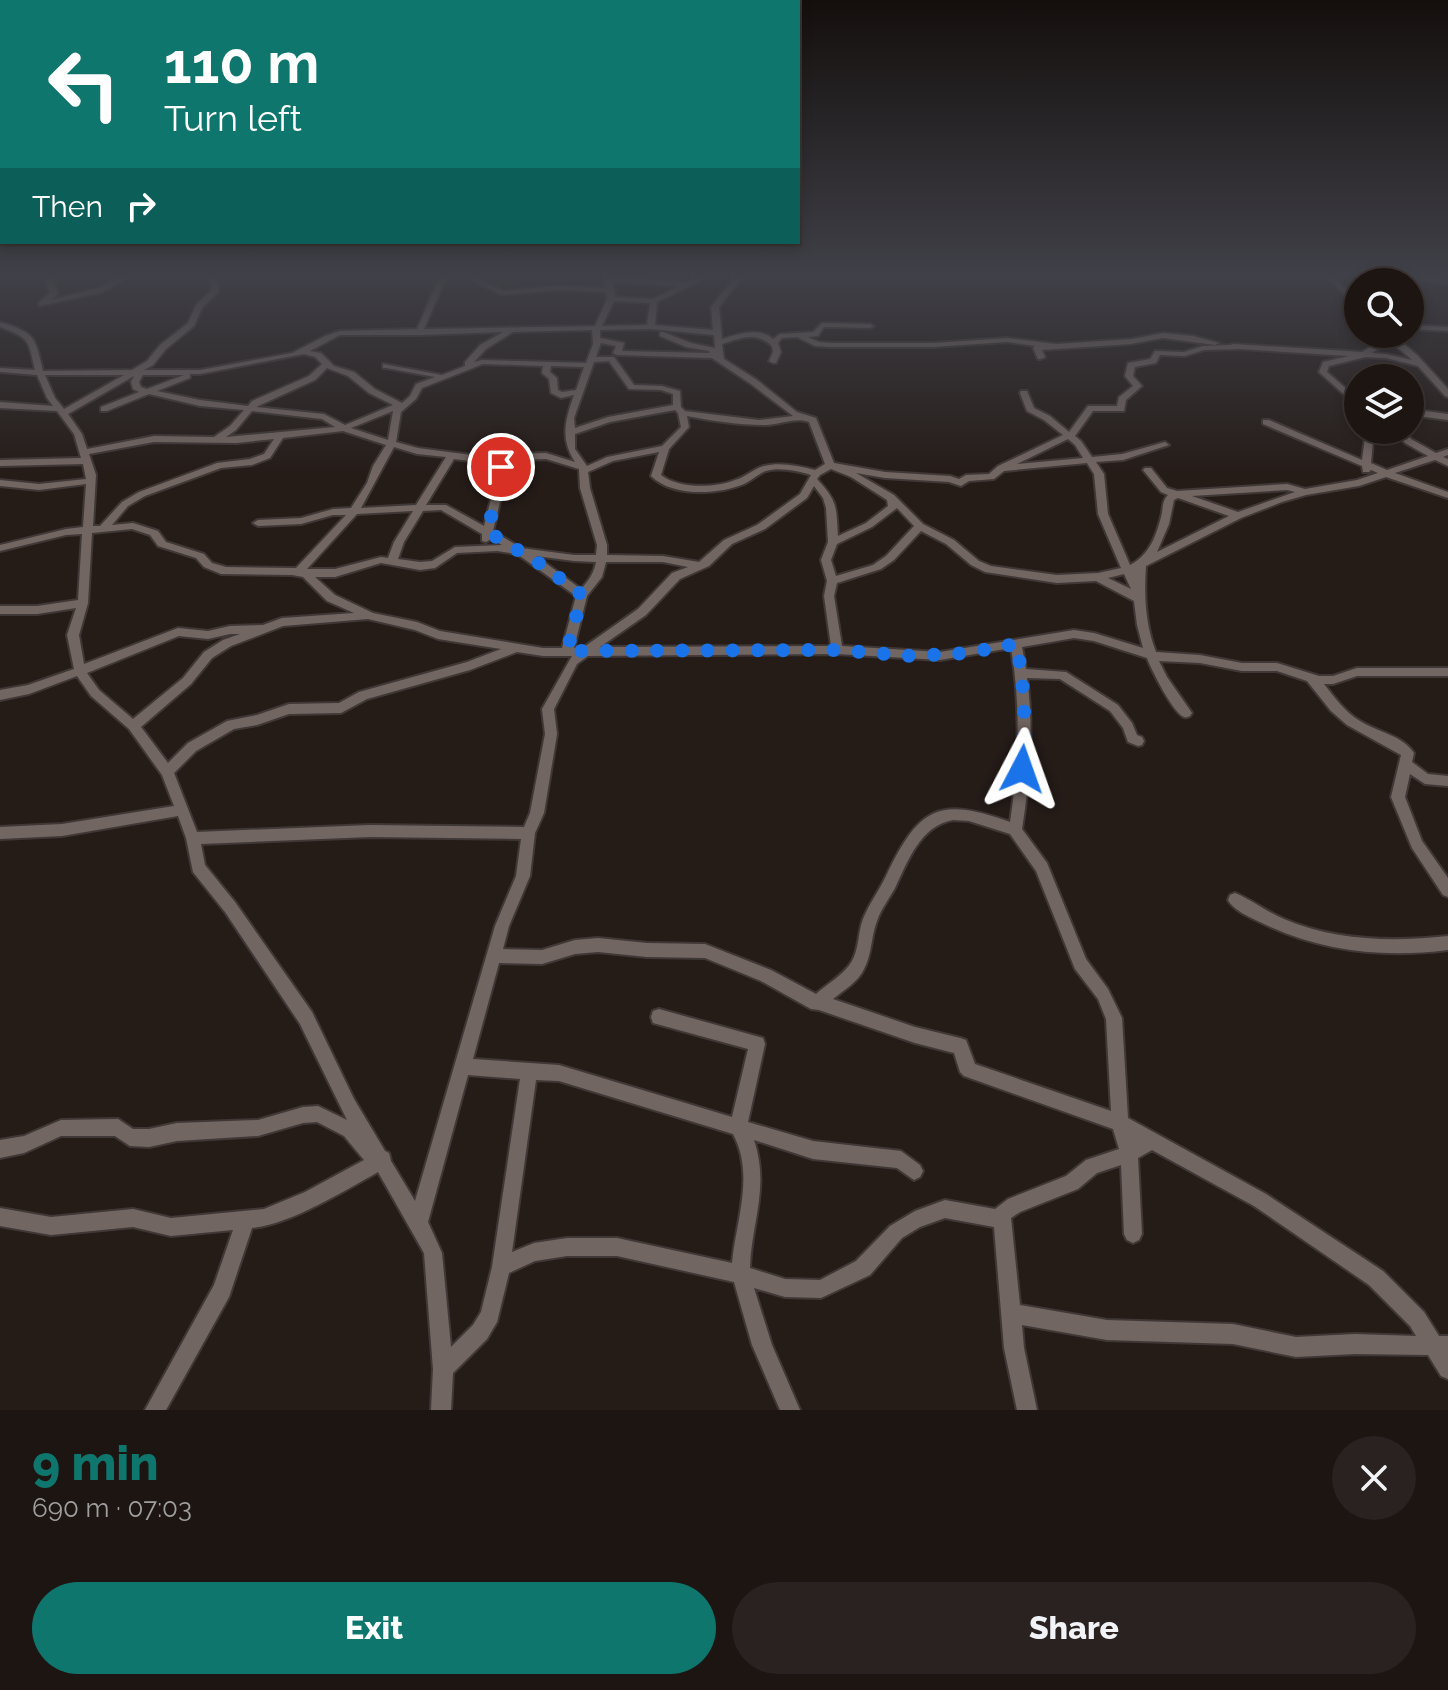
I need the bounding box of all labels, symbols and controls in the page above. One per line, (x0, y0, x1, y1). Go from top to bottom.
text: 110 m (164, 30, 319, 96)
icon: left (32, 32, 136, 136)
text: Turn left (164, 97, 302, 139)
icon: right (119, 184, 163, 228)
text: Then (32, 189, 103, 224)
map controls (1344, 268, 1424, 444)
button: search (1344, 268, 1424, 348)
button: layers (1344, 364, 1424, 444)
pin (467, 433, 535, 501)
icon: arrive (479, 445, 523, 489)
position arrow (980, 727, 1064, 811)
text: 9 min (32, 1435, 159, 1491)
button: close (1332, 1436, 1416, 1520)
text: 690 m · 07:03 (32, 1493, 192, 1523)
button: Exit (32, 1582, 716, 1674)
button: Share (732, 1582, 1416, 1674)

